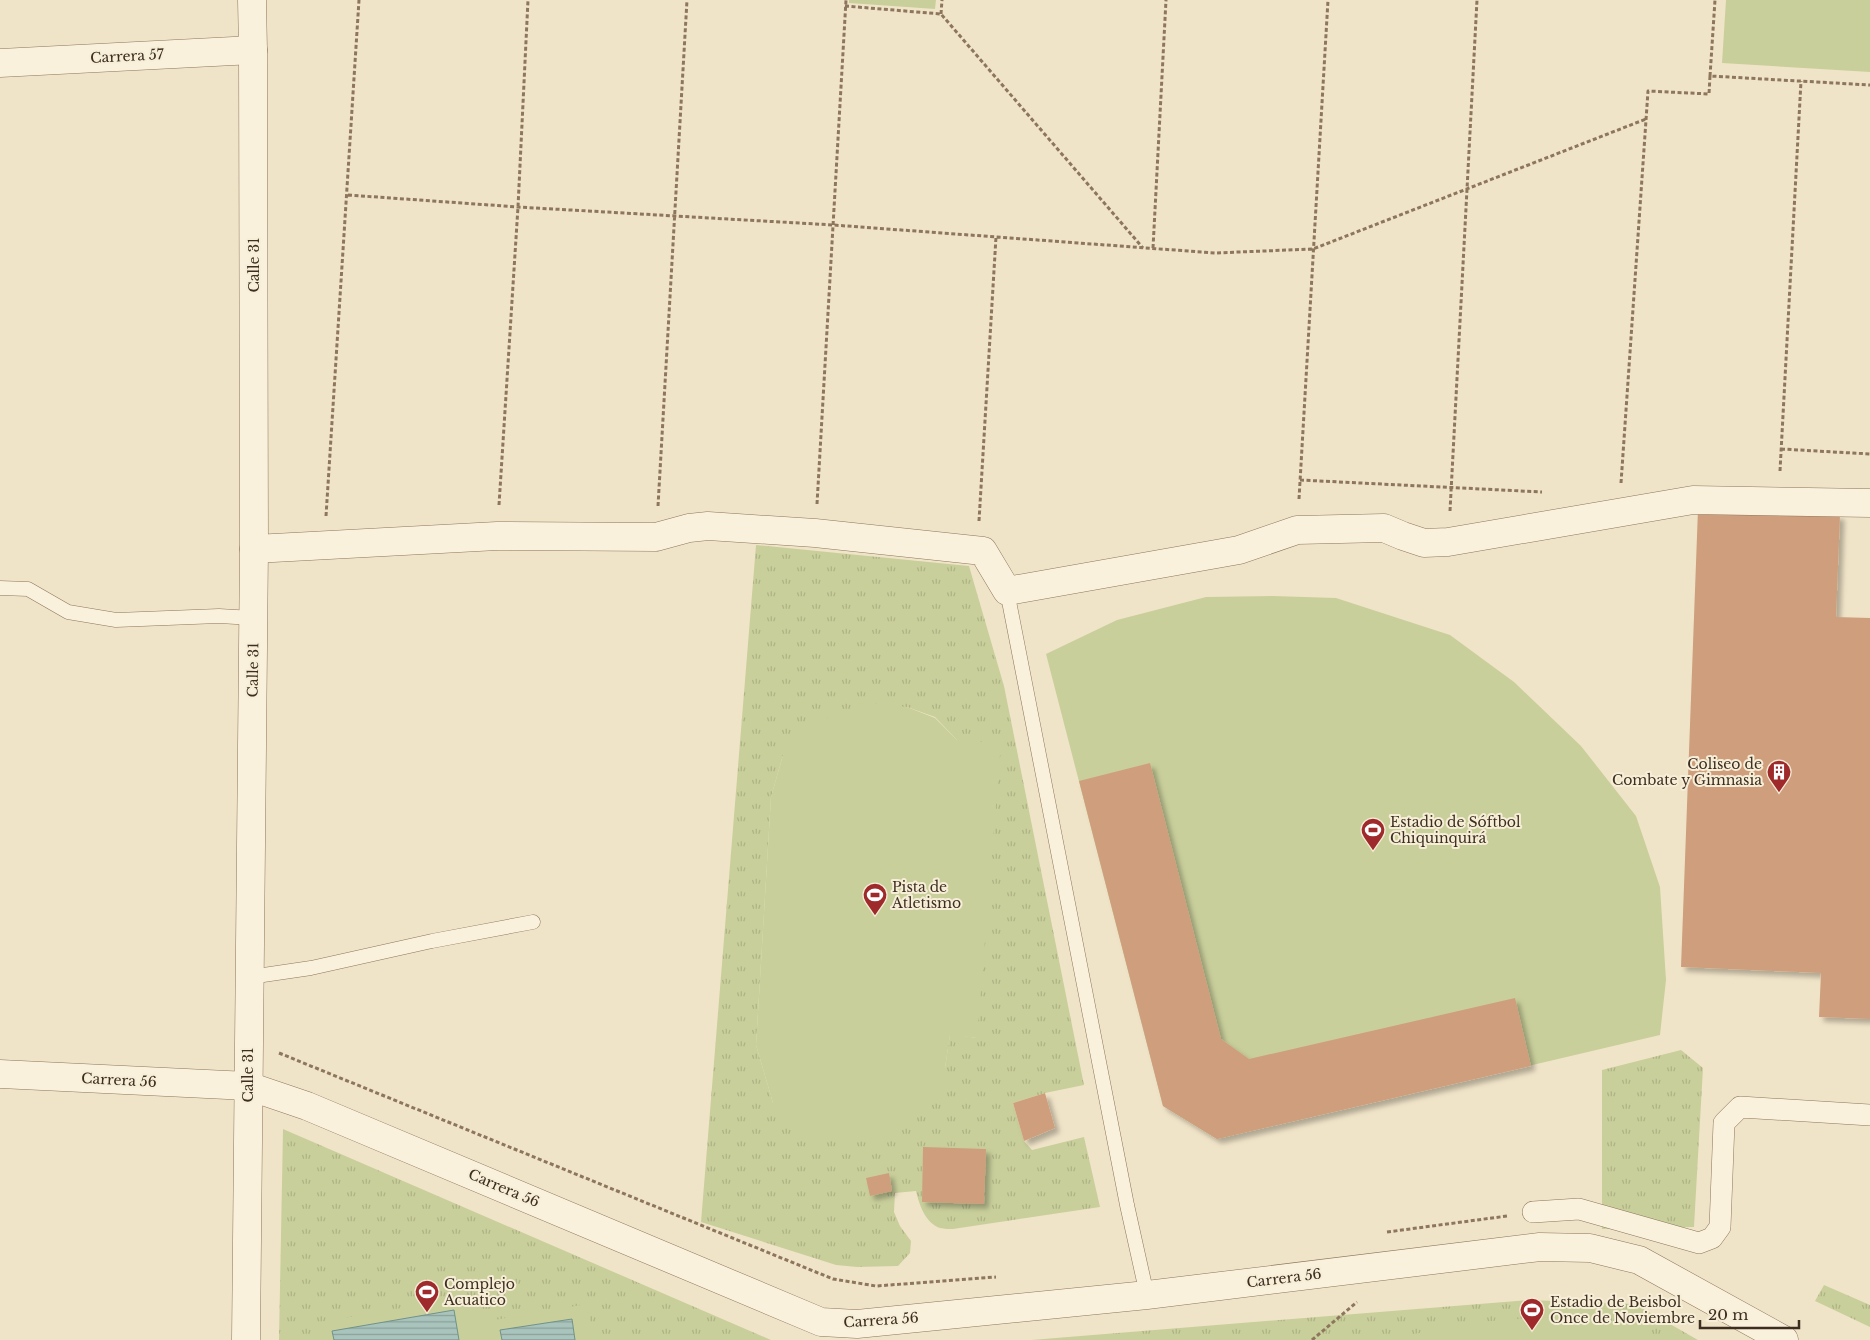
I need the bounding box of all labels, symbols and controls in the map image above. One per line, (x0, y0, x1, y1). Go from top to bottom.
street label: Carrera 57 (90, 45, 165, 67)
street label: Calle 31 (245, 238, 263, 293)
street label: Calle 31 (244, 642, 262, 698)
place label: Coliseo de Combate y Gimnasia (1612, 755, 1762, 789)
building icon: Coliseo de Combate y Gimnasia (1766, 759, 1792, 793)
place label: Estadio de Sóftbol Chiquinquirá (1390, 813, 1521, 847)
sports icon: Estadio de Sóftbol Chiquinquirá (1360, 817, 1386, 851)
place label: Pista de Atletismo (891, 878, 961, 912)
sports icon: Pista de Atletismo (862, 882, 888, 916)
street label: Calle 31 (239, 1048, 257, 1103)
street label: Carrera 56 (81, 1069, 157, 1091)
street label: Carrera 56 (466, 1165, 542, 1211)
street label: Carrera 56 (1245, 1264, 1323, 1292)
place label: Complejo Acuatico (443, 1275, 515, 1309)
sports icon: Complejo Acuatico (414, 1279, 440, 1313)
place label: Estadio de Beisbol Once de Noviembre (1550, 1293, 1695, 1327)
sports icon: Estadio de Beisbol Once de Noviembre (1519, 1297, 1545, 1331)
scale bar (1700, 1298, 1799, 1330)
text: 20 m (1708, 1305, 1748, 1324)
street label: Carrera 56 (843, 1308, 919, 1332)

